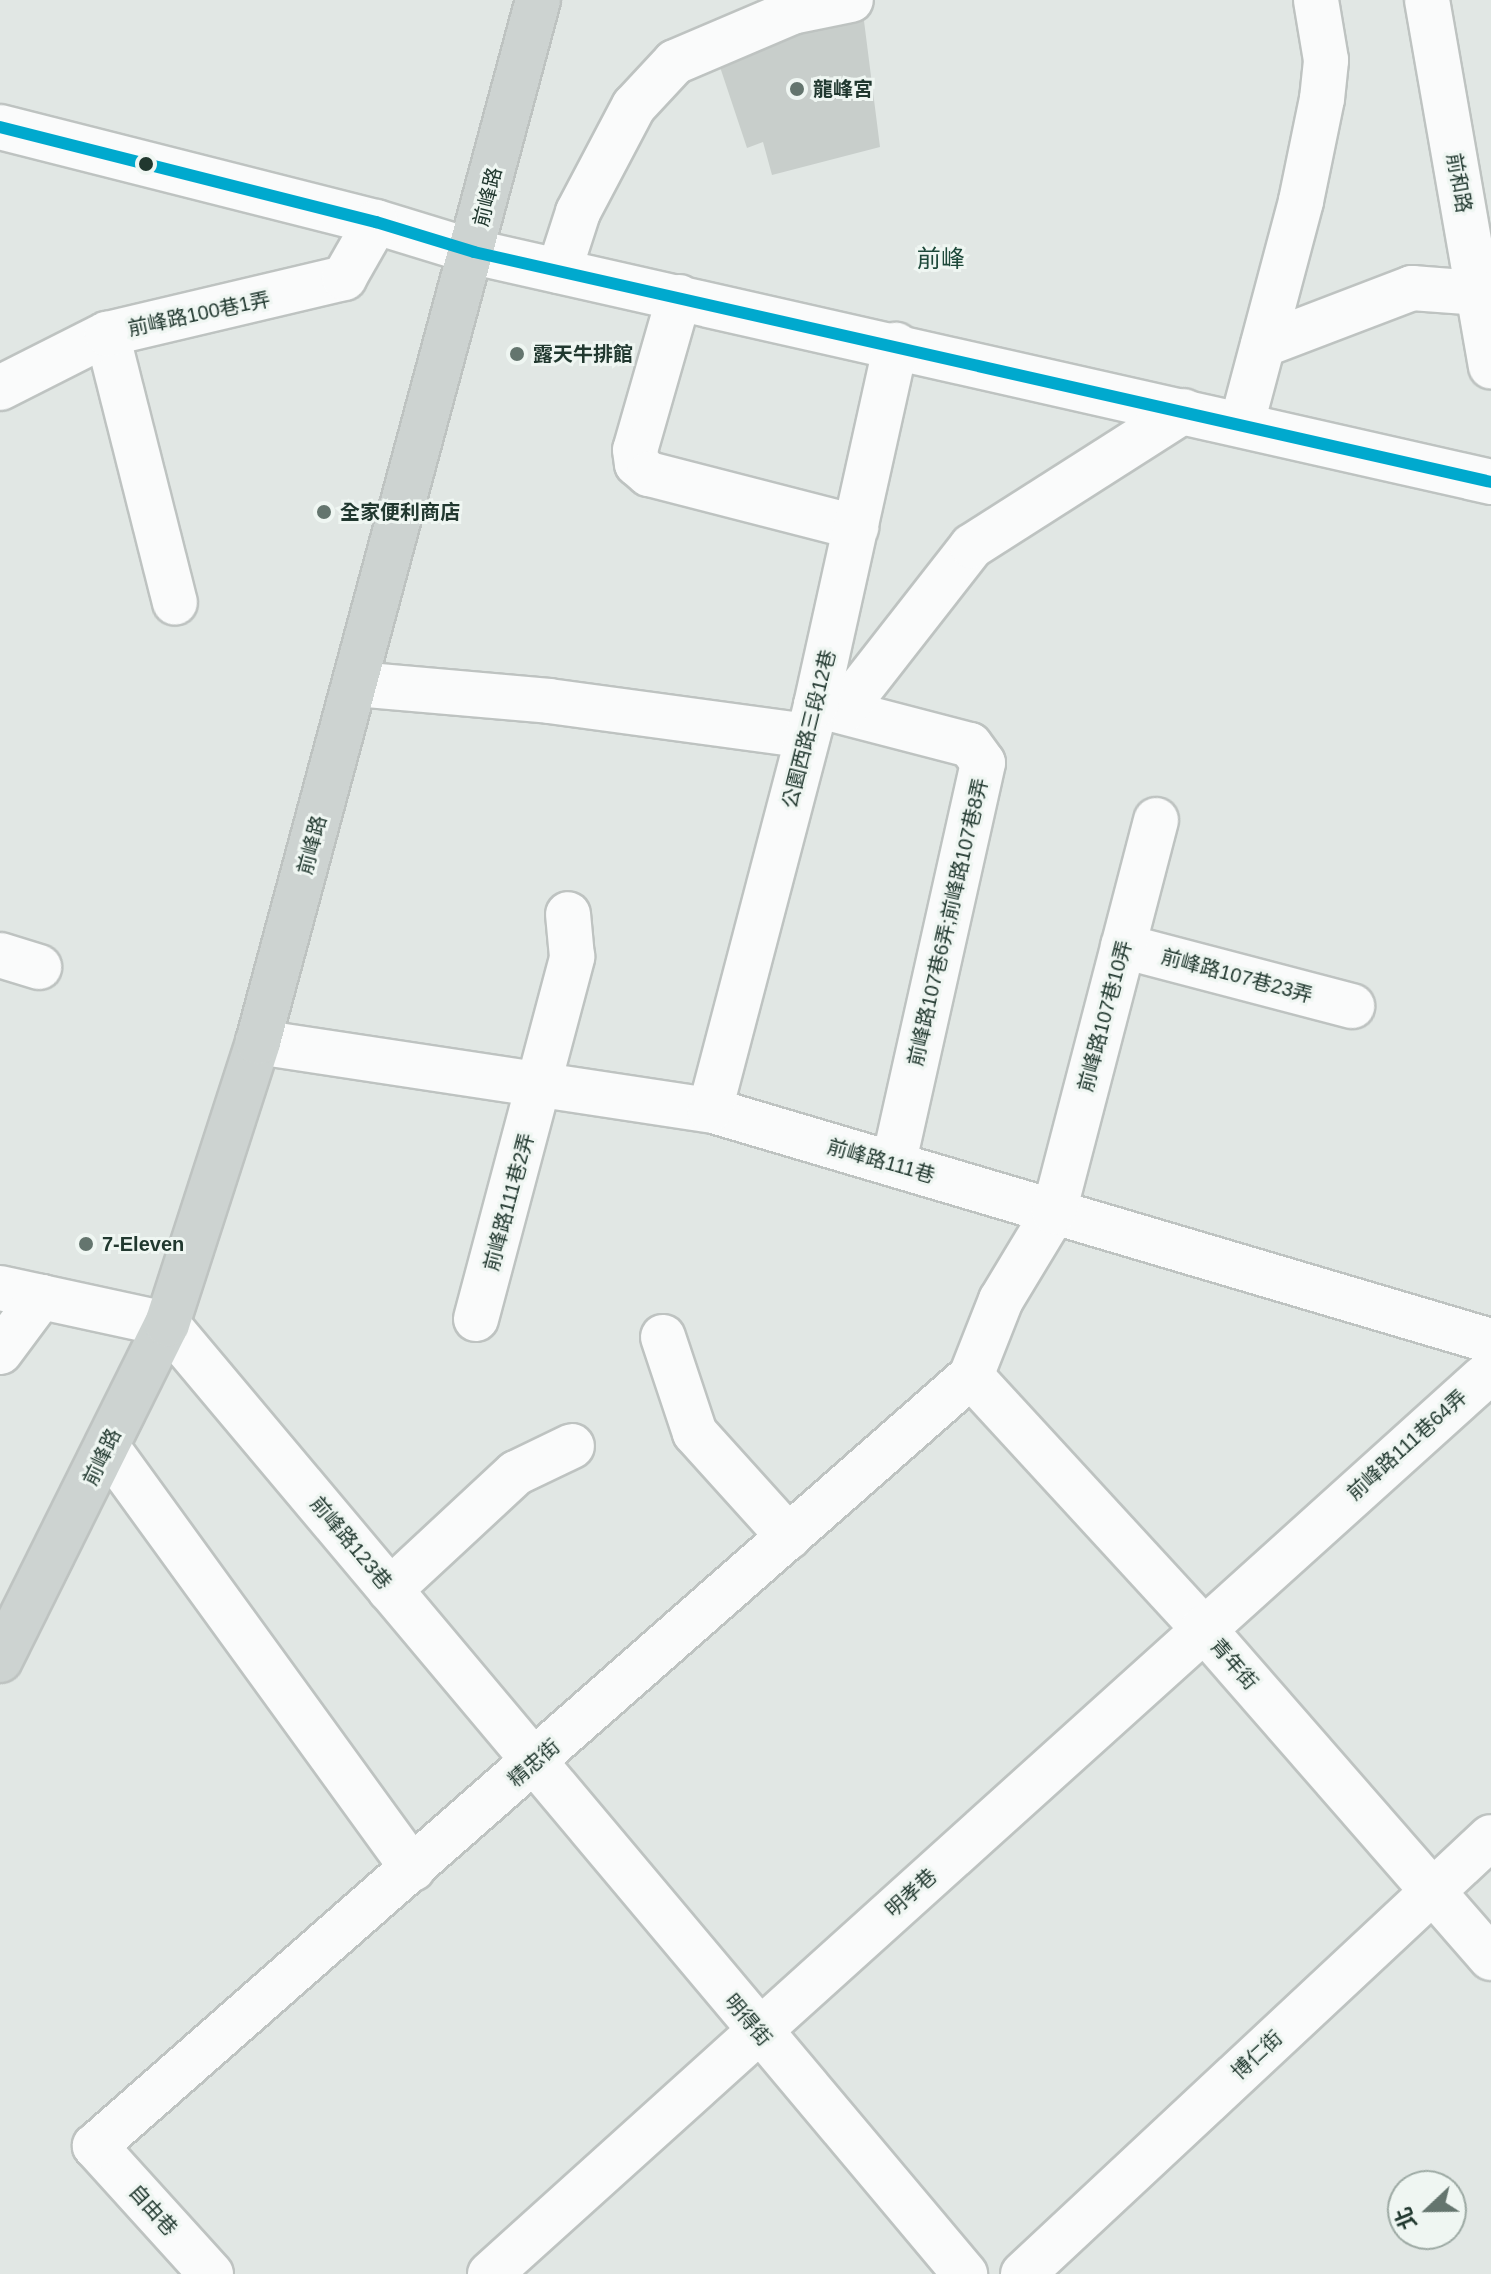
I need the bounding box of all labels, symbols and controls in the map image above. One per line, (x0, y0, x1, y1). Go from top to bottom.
place label: 龍峰宮 (813, 77, 873, 101)
marker: 龍峰宮 (788, 80, 806, 98)
street label: 前和路 (1442, 151, 1476, 215)
unlabelled marker (138, 156, 154, 172)
street label: 前峰路 (469, 165, 507, 229)
district label: 前峰 (917, 245, 965, 273)
street label: 前峰路100巷1弄 (126, 287, 272, 341)
place label: 露天牛排館 (533, 342, 633, 366)
marker: 露天牛排館 (508, 345, 526, 363)
place label: 全家便利商店 (340, 500, 460, 524)
marker: 全家便利商店 (315, 503, 333, 521)
street label: 公園西路三段12巷 (778, 647, 840, 811)
street label: 前峰路107巷6弄;前峰路107巷8弄 (903, 776, 993, 1068)
street label: 前峰路 (293, 813, 331, 877)
street label: 前峰路107巷10弄 (1073, 938, 1137, 1094)
street label: 前峰路107巷23弄 (1159, 944, 1315, 1008)
street label: 前峰路111巷2弄 (479, 1131, 539, 1273)
street label: 前峰路111巷 (825, 1134, 937, 1188)
place label: 7-Eleven (102, 1232, 184, 1256)
marker: 7-Eleven (77, 1235, 95, 1253)
street label: 前峰路111巷64弄 (1342, 1385, 1472, 1505)
street label: 前峰路 (78, 1425, 126, 1489)
street label: 前峰路123巷 (305, 1492, 397, 1594)
street label: 青年街 (1205, 1633, 1263, 1695)
street label: 精忠街 (503, 1734, 565, 1792)
street label: 明孝巷 (881, 1864, 941, 1922)
street label: 明得街 (720, 1989, 776, 2051)
street label: 博仁街 (1227, 2026, 1287, 2084)
north arrow (1387, 2170, 1467, 2250)
street label: 自由巷 (124, 2180, 182, 2240)
text: 北 (1390, 2204, 1422, 2233)

